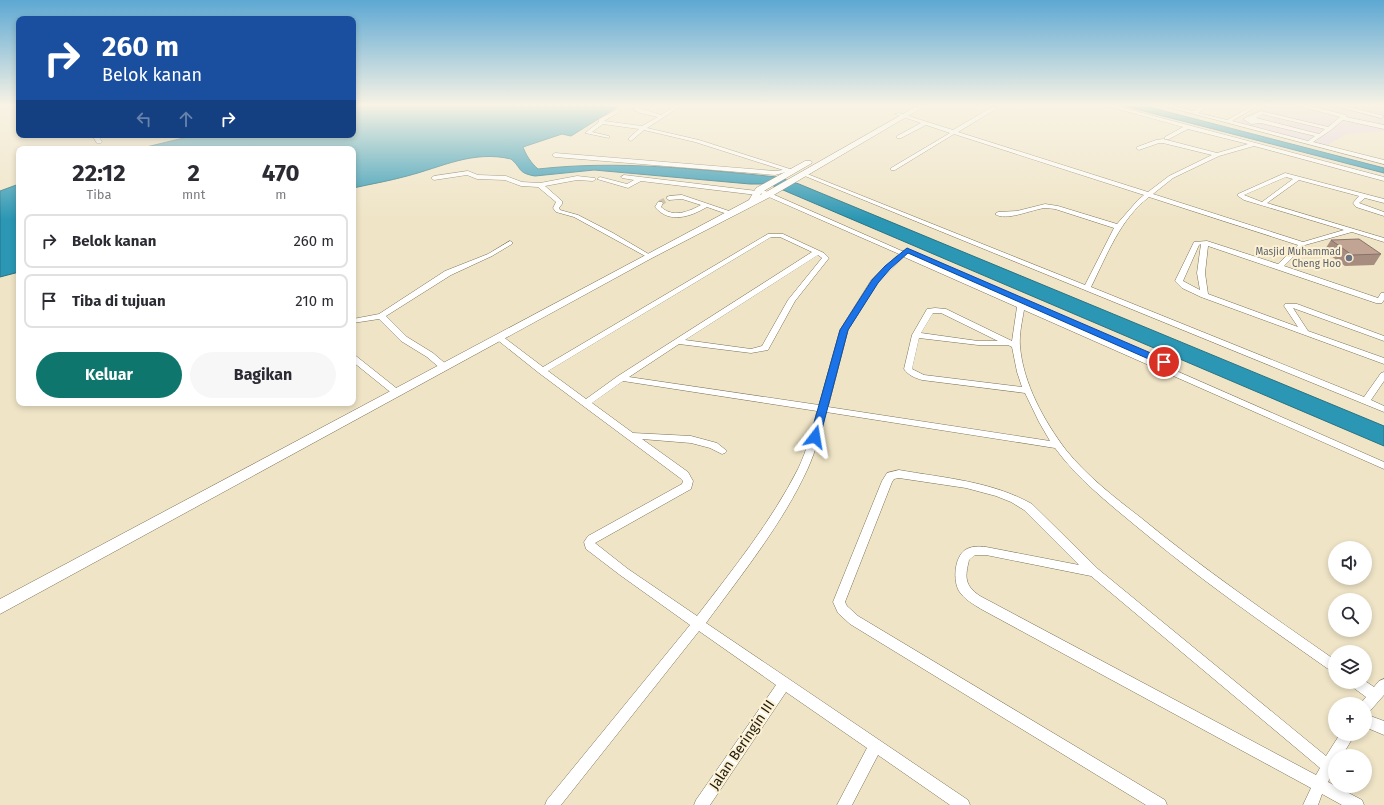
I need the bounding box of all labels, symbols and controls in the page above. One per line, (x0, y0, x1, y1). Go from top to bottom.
text: 260 m (102, 30, 179, 63)
icon: right (36, 32, 88, 84)
text: Belok kanan (102, 64, 202, 86)
icon: left (133, 108, 155, 130)
icon: ahead (175, 108, 197, 130)
icon: right (217, 108, 239, 130)
text: 22:12 (72, 159, 126, 187)
text: 2 (187, 159, 200, 187)
text: 470 (262, 159, 300, 187)
text: Tiba (86, 187, 112, 202)
text: mnt (182, 187, 205, 202)
text: m (275, 187, 286, 202)
icon: right (38, 230, 60, 252)
text: Belok kanan (72, 232, 156, 250)
text: 260 m (293, 232, 334, 250)
place label: Masjid Muhammad Cheng Hoo (1256, 246, 1341, 270)
marker: Masjid Muhammad Cheng Hoo (1344, 253, 1354, 263)
icon: arrive (38, 290, 60, 312)
text: Tiba di tujuan (72, 292, 166, 310)
text: 210 m (295, 292, 334, 310)
pin (1147, 345, 1181, 379)
icon: arrive (1153, 351, 1175, 373)
button: Keluar (36, 352, 182, 398)
button: Bagikan (190, 352, 336, 398)
position arrow (794, 416, 836, 458)
map controls (1328, 541, 1372, 793)
button: sound (1328, 541, 1372, 585)
button: search (1328, 593, 1372, 637)
button: layers (1328, 645, 1372, 689)
street label: Jalan Beringin III (706, 697, 778, 793)
button: + (1328, 697, 1372, 741)
button: − (1328, 749, 1372, 793)

